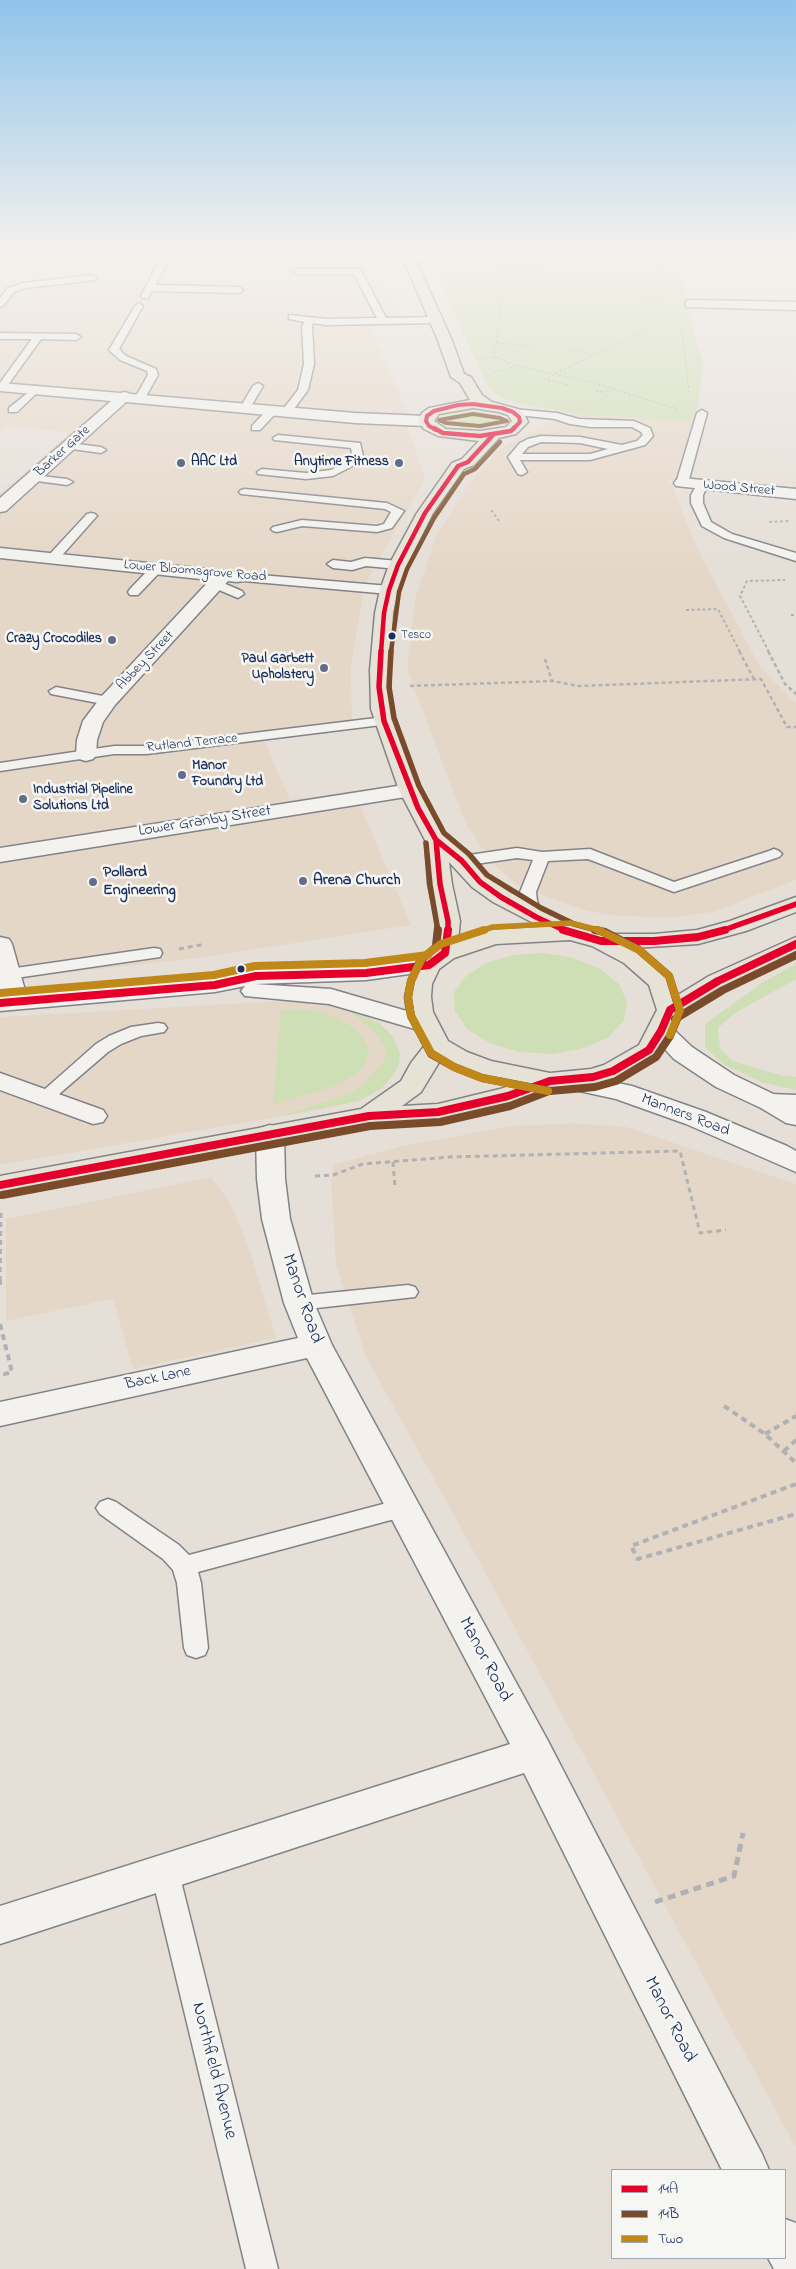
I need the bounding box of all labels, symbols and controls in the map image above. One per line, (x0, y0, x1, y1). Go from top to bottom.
street label: Barker Gate (32, 423, 94, 481)
place label: AAC Ltd (191, 455, 237, 471)
place label: Anytime Fitness (294, 455, 389, 471)
marker: AAC Ltd (175, 457, 187, 469)
marker: Anytime Fitness (393, 457, 405, 469)
street label: Wood Street (702, 477, 776, 501)
street label: Lower Bloomsgrove Road (123, 557, 267, 587)
street label: Abbey Street (114, 628, 178, 694)
place label: Tesco (401, 629, 431, 643)
marker: Tesco (387, 631, 397, 641)
place label: Crazy Crocodiles (6, 632, 102, 648)
marker: Crazy Crocodiles (106, 634, 118, 646)
place label: Paul Garbett Upholstery (242, 652, 314, 684)
marker: Paul Garbett Upholstery (318, 662, 330, 674)
street label: Rutland Terrace (146, 731, 238, 757)
place label: Manor Foundry Ltd (192, 759, 263, 792)
marker: Manor Foundry Ltd (176, 769, 188, 781)
place label: Industrial Pipeline Solutions Ltd (33, 783, 133, 816)
marker: Industrial Pipeline Solutions Ltd (17, 793, 29, 805)
street label: Lower Granby Street (137, 802, 273, 842)
place label: Pollard Engineering (103, 863, 176, 901)
place label: Arena Church (313, 871, 401, 891)
marker: Arena Church (297, 875, 309, 887)
marker: Pollard Engineering (87, 876, 99, 888)
unlabelled marker (236, 964, 246, 974)
street label: Manners Road (638, 1090, 732, 1142)
street label: Manor Road (275, 1251, 327, 1347)
street label: Back Lane (123, 1363, 193, 1395)
street label: Manor Road (452, 1614, 516, 1706)
street label: Manor Road (638, 1973, 700, 2067)
street label: Northfield Avenue (185, 2000, 241, 2142)
legend (611, 2169, 786, 2259)
text: 14A (658, 2178, 678, 2200)
text: 14B (658, 2203, 679, 2225)
text: Two (658, 2228, 683, 2250)

